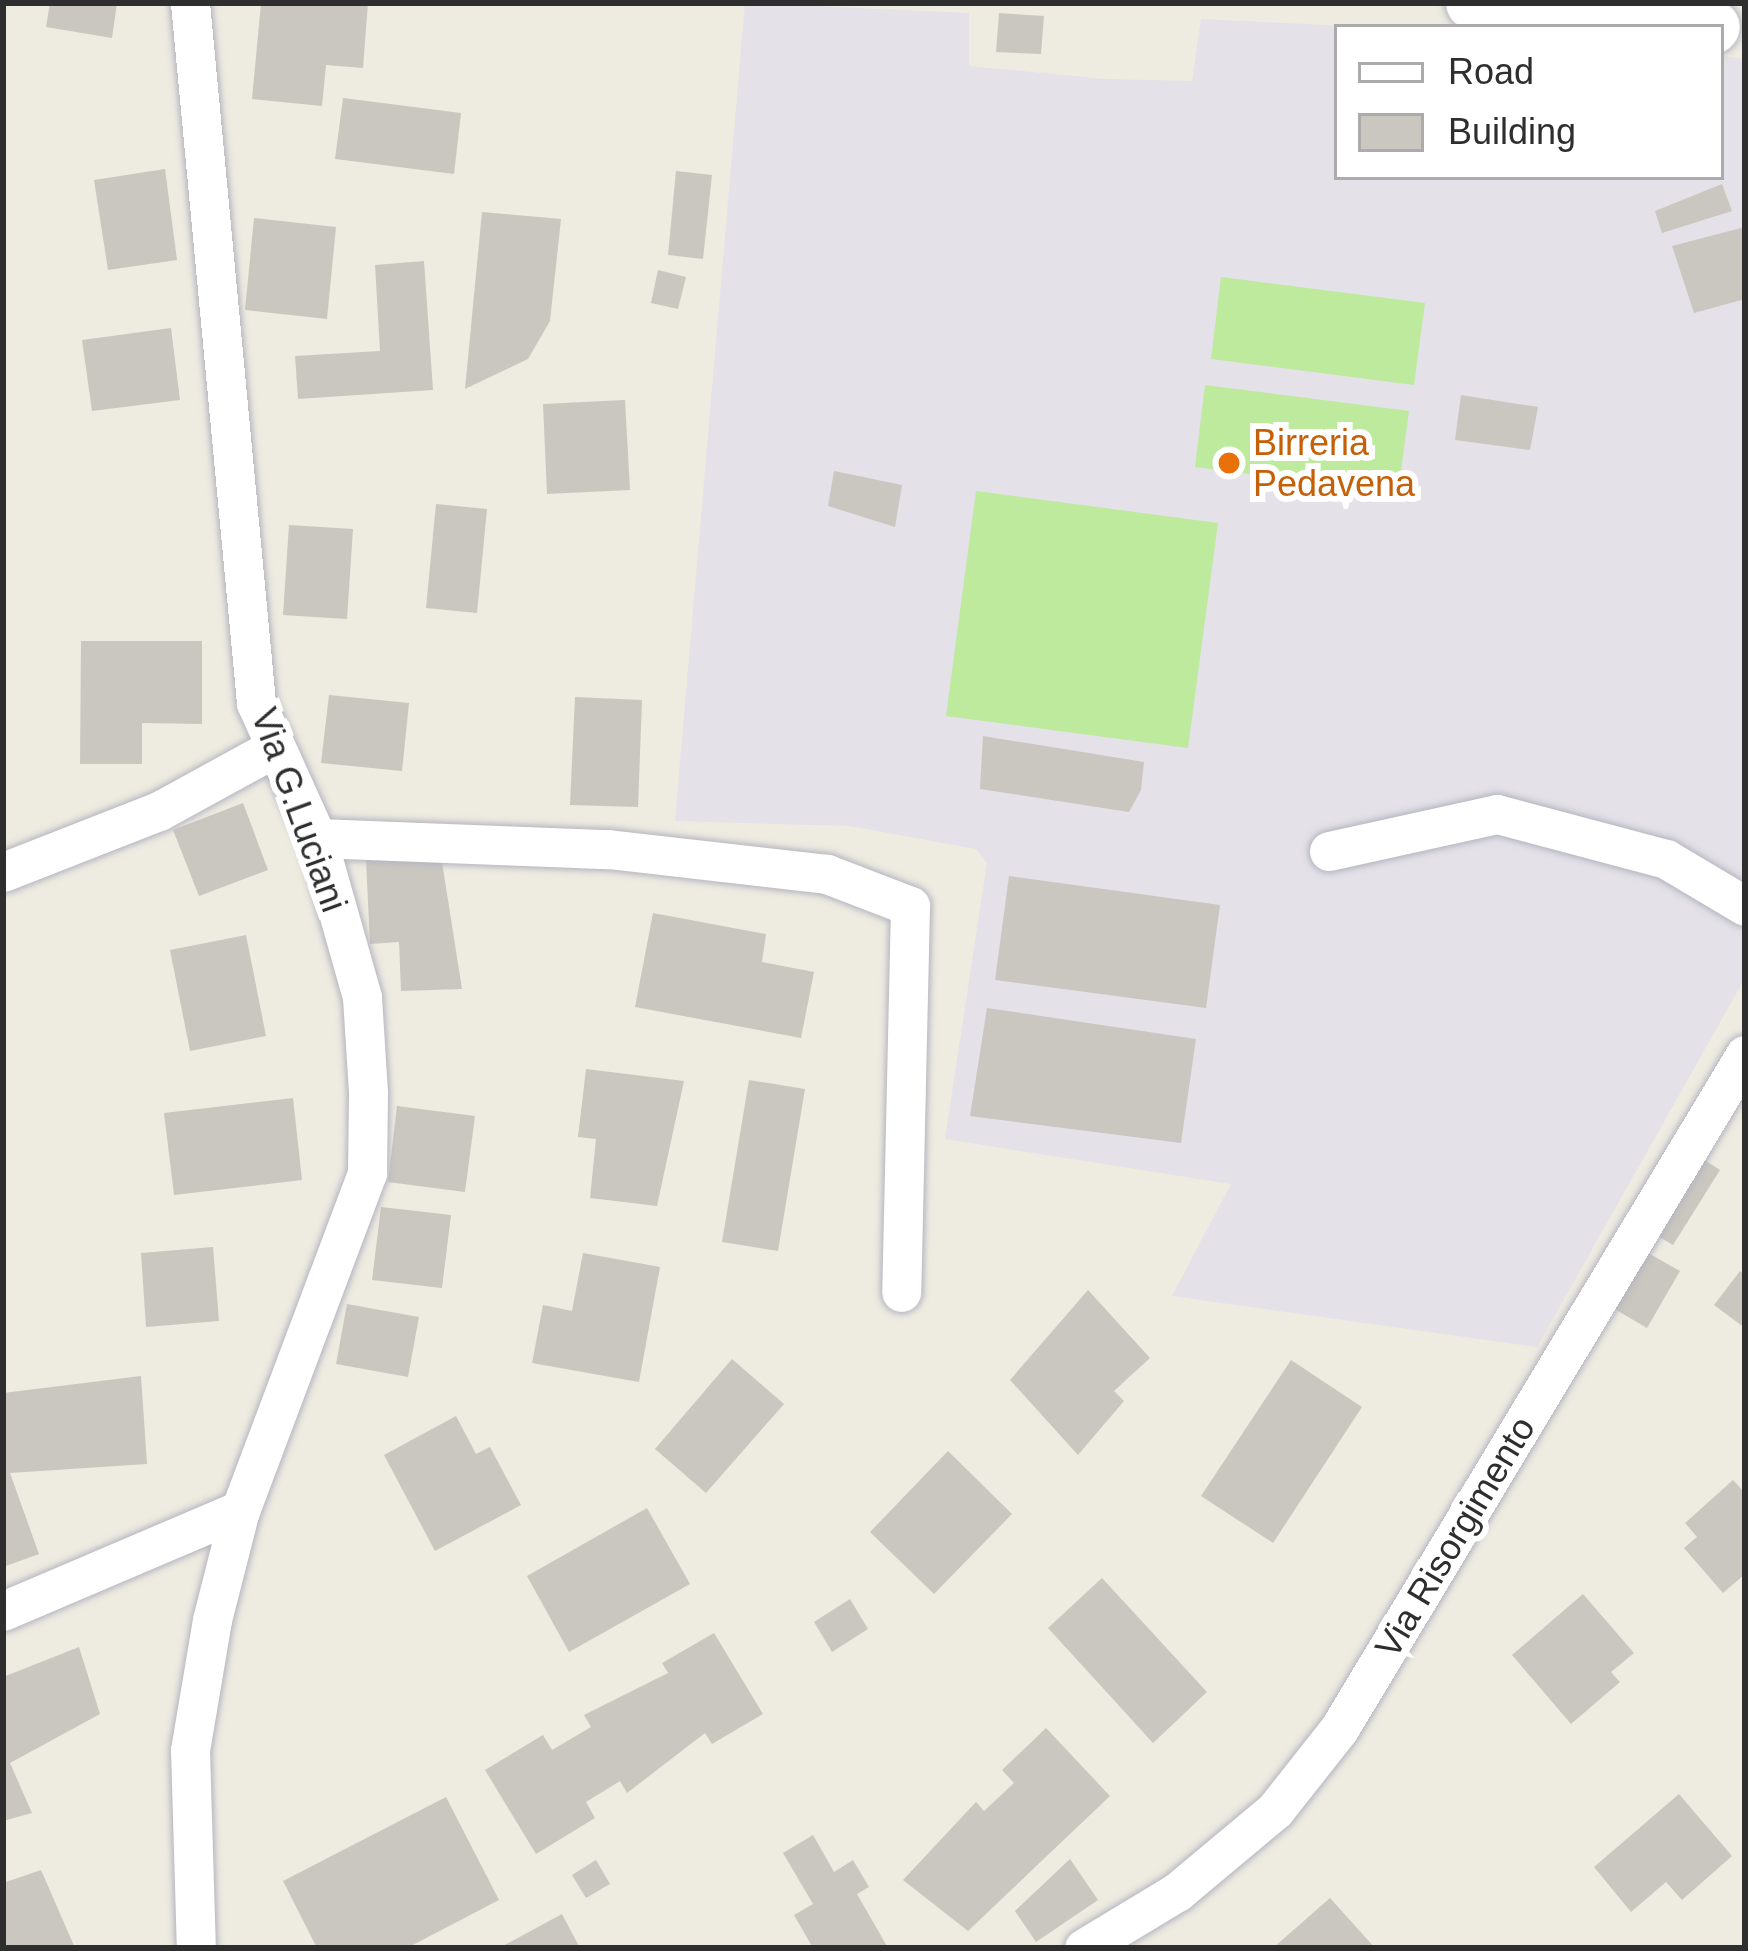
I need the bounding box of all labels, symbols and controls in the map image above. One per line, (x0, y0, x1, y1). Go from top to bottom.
legend (1334, 24, 1724, 180)
text: Road (1448, 51, 1534, 92)
text: Building (1448, 111, 1576, 152)
place label: Birreria Pedavena (1253, 420, 1415, 505)
marker: Birreria Pedavena (1216, 450, 1242, 476)
street label: Via G.Luciani (242, 702, 356, 918)
street label: Via Risorgimento (1366, 1409, 1544, 1665)

